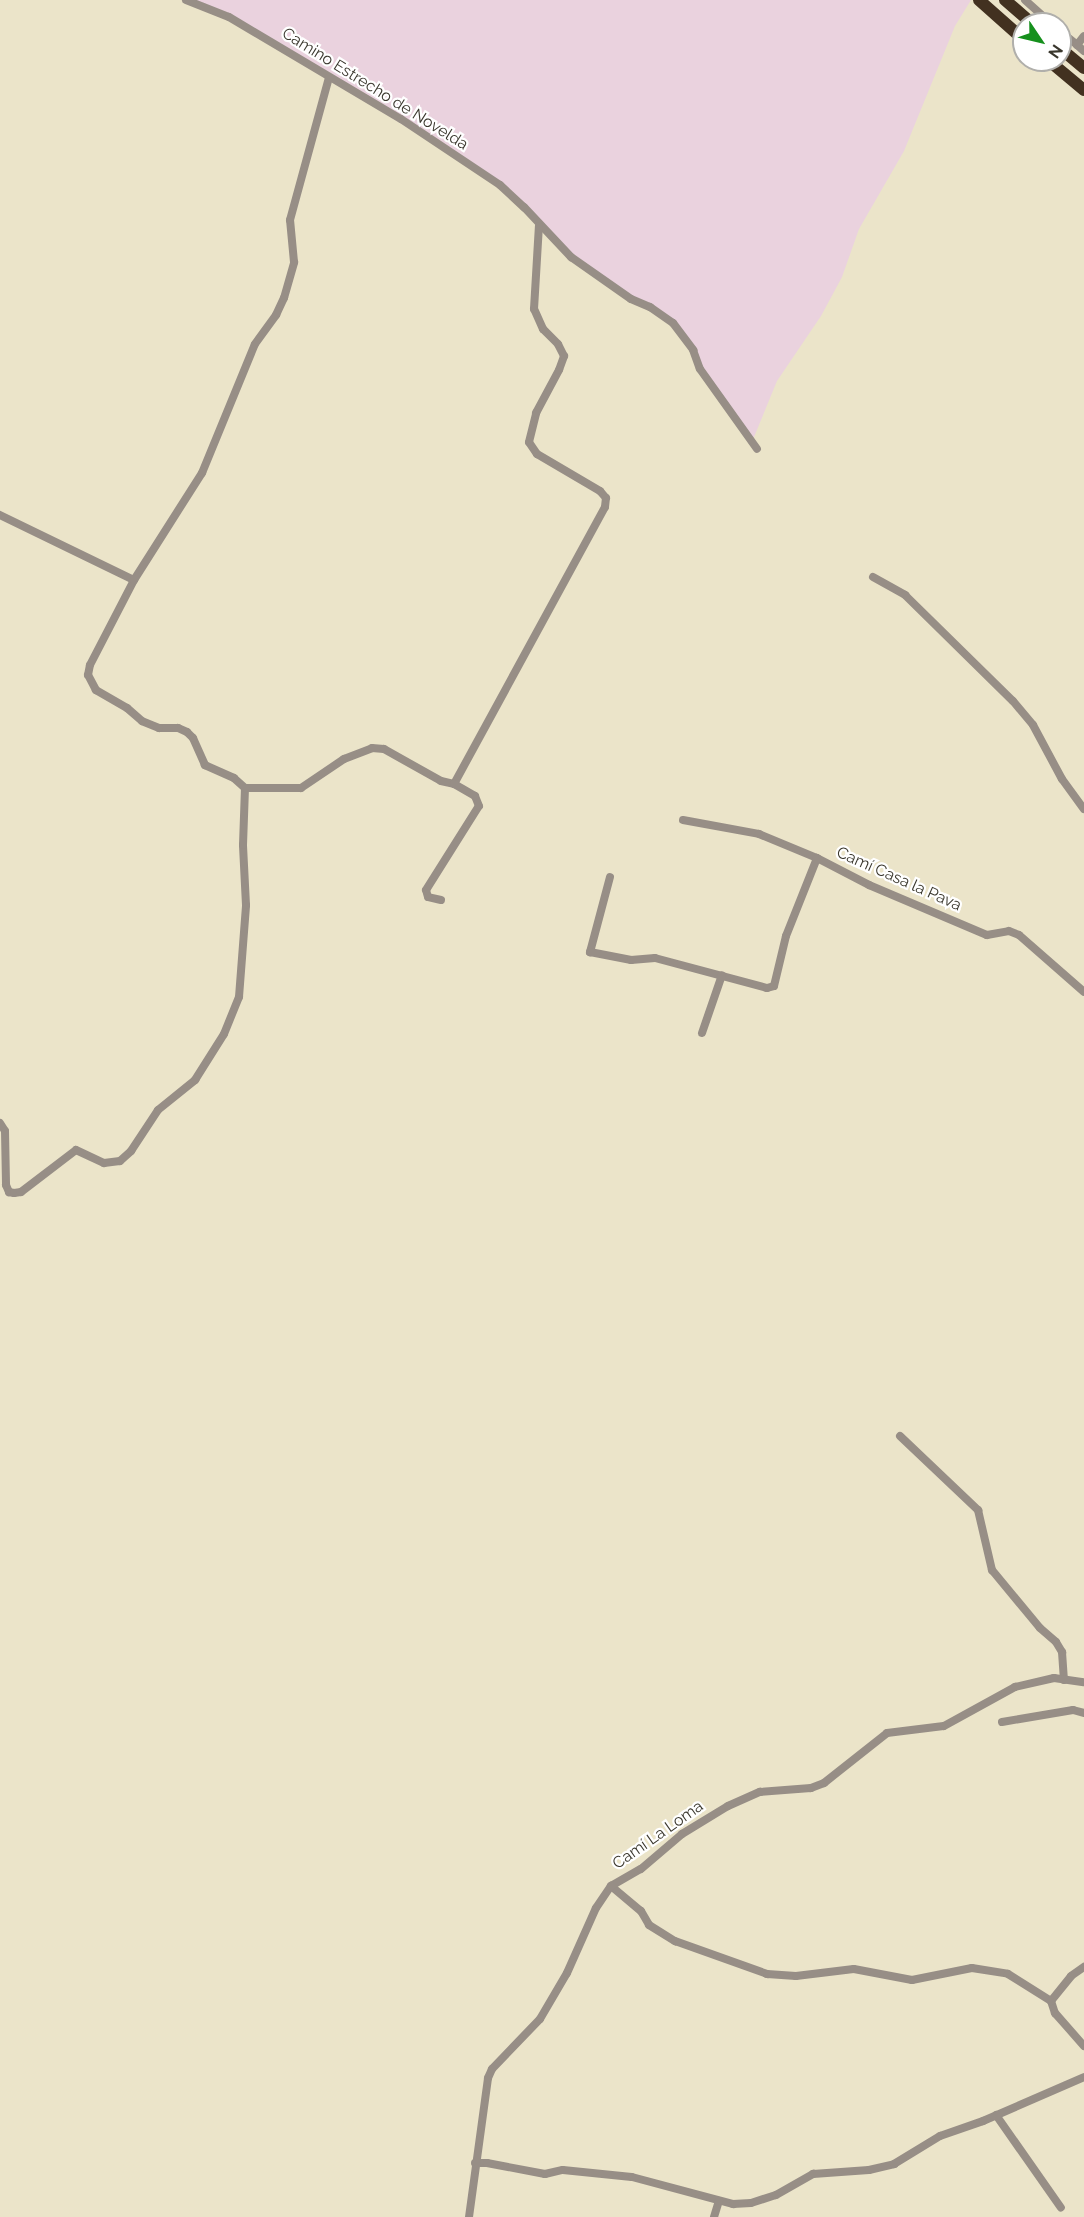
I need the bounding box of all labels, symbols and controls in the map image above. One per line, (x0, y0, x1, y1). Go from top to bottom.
north arrow (1012, 12, 1072, 72)
street label: Camino Estrecho de Novelda (278, 24, 472, 154)
text: N (1044, 41, 1067, 62)
street label: Camí Casa la Pava (834, 843, 964, 915)
street label: Camí La Loma (609, 1797, 707, 1873)

